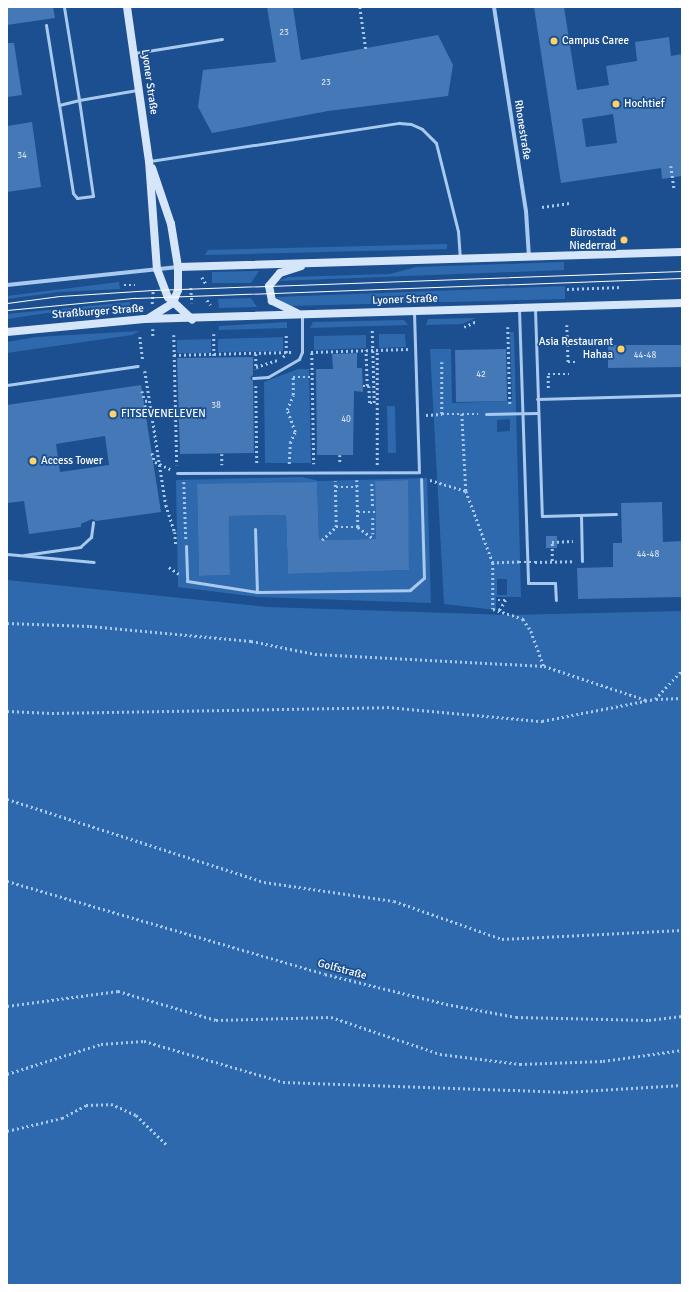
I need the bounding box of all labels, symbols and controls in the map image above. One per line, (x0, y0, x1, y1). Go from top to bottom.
house number: 23 (279, 28, 289, 38)
place label: Campus Caree (562, 34, 629, 48)
marker: Campus Caree (549, 36, 559, 46)
street label: Lyoner Straße (138, 48, 160, 116)
house number: 23 (321, 78, 331, 88)
place label: Hochtief (624, 97, 664, 111)
street label: Rhonestraße (511, 99, 533, 161)
marker: Hochtief (611, 99, 621, 109)
house number: 34 (17, 151, 27, 161)
place label: Bürostadt Niederrad (569, 227, 616, 253)
marker: Bürostadt Niederrad (619, 235, 629, 245)
street label: Lyoner Straße (372, 292, 438, 308)
street label: Straßburger Straße (52, 302, 144, 322)
place label: Asia Restaurant Hahaa (539, 336, 613, 362)
marker: Asia Restaurant Hahaa (616, 344, 626, 354)
house number: 44-48 (634, 351, 656, 361)
house number: 42 (476, 370, 486, 380)
house number: 38 (211, 401, 221, 411)
place label: FITSEVENELEVEN (121, 407, 206, 421)
marker: FITSEVENELEVEN (108, 409, 118, 419)
house number: 40 (341, 415, 351, 425)
place label: Access Tower (41, 454, 103, 468)
marker: Access Tower (28, 456, 38, 466)
house number: 44-48 (637, 550, 659, 560)
street label: Golfstraße (316, 957, 368, 983)

